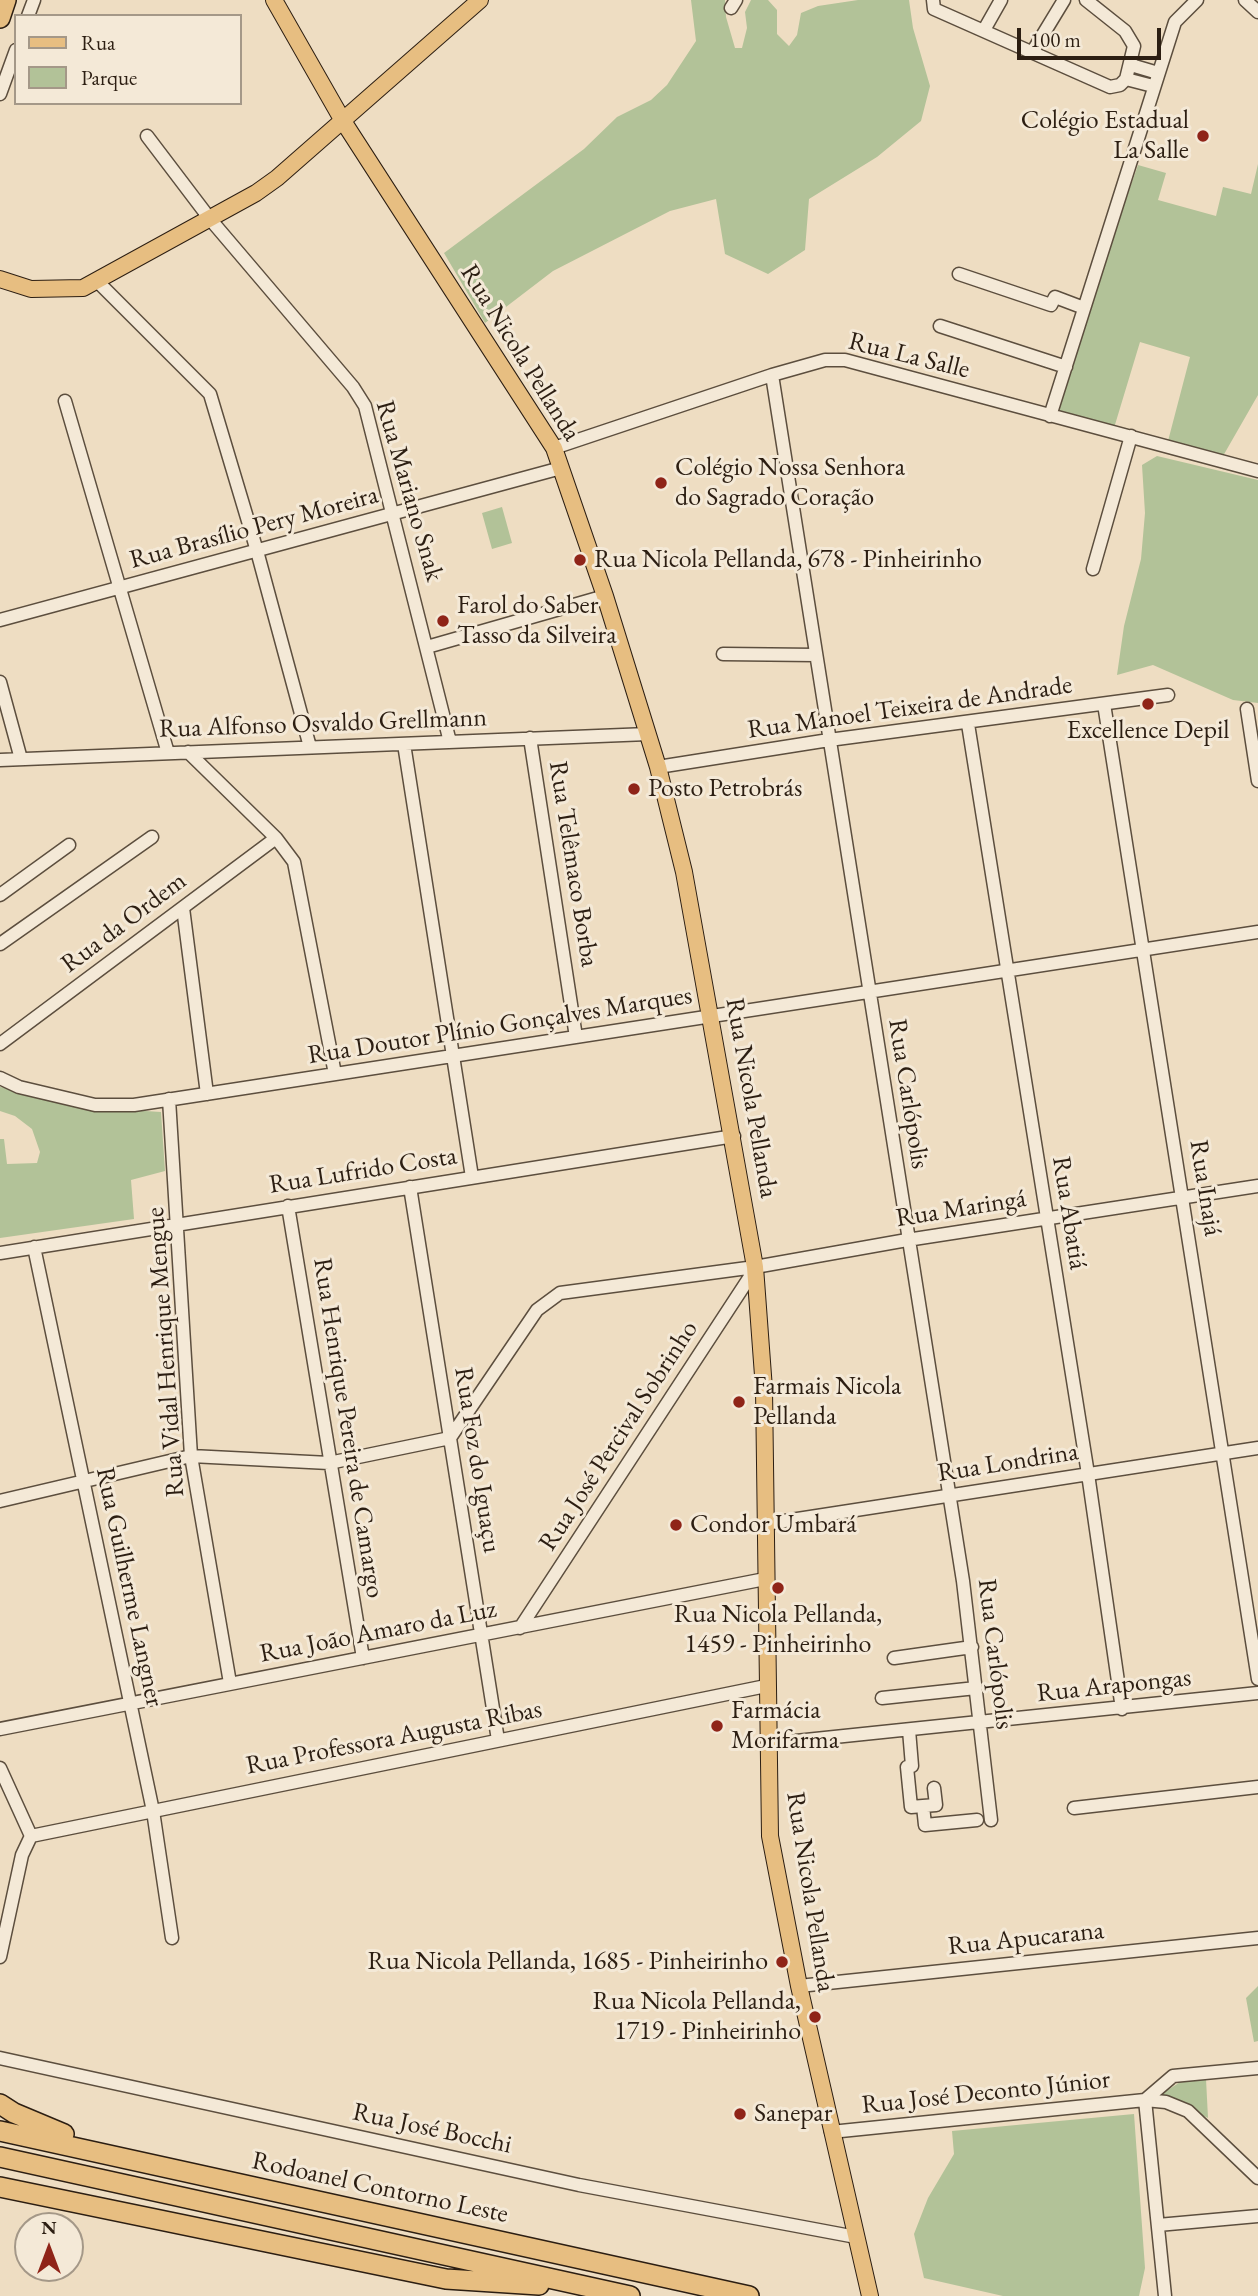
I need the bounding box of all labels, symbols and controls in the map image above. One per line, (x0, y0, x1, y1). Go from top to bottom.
legend (14, 14, 242, 105)
scale bar (1020, 14, 1164, 58)
text: 100 m (1030, 26, 1081, 53)
text: Rua (81, 29, 115, 56)
text: Parque (81, 64, 137, 91)
place label: Colégio Estadual La Salle (1021, 105, 1189, 166)
marker: Colégio Estadual La Salle (1195, 128, 1211, 144)
street label: Rua Nicola Pellanda (453, 259, 587, 447)
street label: Rua La Salle (845, 326, 973, 386)
street label: Rua Mariano Snak (368, 397, 450, 585)
place label: Colégio Nossa Senhora do Sagrado Coração (675, 452, 905, 514)
marker: Colégio Nossa Senhora do Sagrado Coração (653, 475, 669, 491)
street label: Rua Brasílio Pery Moreira (126, 480, 382, 576)
place label: Rua Nicola Pellanda, 678 - Pinheirinho (594, 544, 982, 576)
marker: Rua Nicola Pellanda, 678 - Pinheirinho (572, 552, 588, 568)
place label: Farol do Saber Tasso da Silveira (457, 590, 617, 652)
marker: Farol do Saber Tasso da Silveira (435, 613, 451, 629)
street label: Rua Manoel Teixeira de Andrade (746, 670, 1074, 746)
marker: Excellence Depil (1140, 696, 1156, 712)
street label: Rua Alfonso Osvaldo Grellmann (158, 703, 488, 745)
place label: Excellence Depil (1067, 715, 1229, 747)
street label: Rua Telêmaco Borba (541, 759, 605, 969)
place label: Posto Petrobrás (648, 773, 802, 805)
marker: Posto Petrobrás (626, 781, 642, 797)
street label: Rua da Ordem (55, 866, 193, 980)
street label: Rua Doutor Plínio Gonçalves Marques (306, 980, 694, 1072)
street label: Rua Nicola Pellanda (718, 996, 784, 1200)
street label: Rua Carlópolis (881, 1017, 935, 1171)
street label: Rua Inajá (1182, 1138, 1228, 1238)
street label: Rua Lufrido Costa (267, 1141, 459, 1201)
street label: Rua Abatiá (1045, 1154, 1093, 1272)
street label: Rua Maringá (894, 1183, 1028, 1235)
street label: Rua Vidal Henrique Mengue (140, 1206, 192, 1498)
street label: Rua Henrique Pereira de Camargo (306, 1256, 390, 1600)
street label: Rua José Percival Sobrinho (533, 1315, 705, 1557)
street label: Rua Foz do Iguaçu (447, 1365, 507, 1555)
place label: Farmais Nicola Pellanda (753, 1371, 901, 1432)
marker: Farmais Nicola Pellanda (731, 1394, 747, 1410)
street label: Rua Londrina (935, 1436, 1081, 1490)
street label: Rua Guilherme Langner (88, 1464, 170, 1710)
place label: Condor Umbará (690, 1509, 857, 1541)
marker: Condor Umbará (668, 1517, 684, 1533)
street label: Rua Carlópolis (970, 1577, 1020, 1731)
marker: Rua Nicola Pellanda, 1459 - Pinheirinho (770, 1580, 786, 1596)
street label: Rua João Amaro da Luz (257, 1594, 499, 1670)
place label: Rua Nicola Pellanda, 1459 - Pinheirinho (674, 1599, 882, 1660)
street label: Rua Arapongas (1035, 1662, 1193, 1710)
street label: Rua Professora Augusta Ribas (243, 1694, 545, 1782)
place label: Farmácia Morifarma (731, 1695, 839, 1756)
marker: Farmácia Morifarma (709, 1718, 725, 1734)
street label: Rua Nicola Pellanda (779, 1790, 841, 1994)
street label: Rua Apucarana (946, 1915, 1106, 1963)
place label: Rua Nicola Pellanda, 1685 - Pinheirinho (368, 1946, 768, 1978)
marker: Rua Nicola Pellanda, 1685 - Pinheirinho (774, 1954, 790, 1970)
place label: Rua Nicola Pellanda, 1719 - Pinheirinho (593, 1986, 801, 2048)
marker: Rua Nicola Pellanda, 1719 - Pinheirinho (807, 2009, 823, 2025)
street label: Rua José Deconto Júnior (860, 2064, 1112, 2122)
street label: Rua José Bocchi (350, 2097, 514, 2161)
place label: Sanepar (754, 2098, 832, 2130)
marker: Sanepar (732, 2106, 748, 2122)
street label: Rodoanel Contorno Leste (249, 2146, 511, 2230)
north arrow (14, 2212, 84, 2282)
text: N (41, 2215, 57, 2240)

